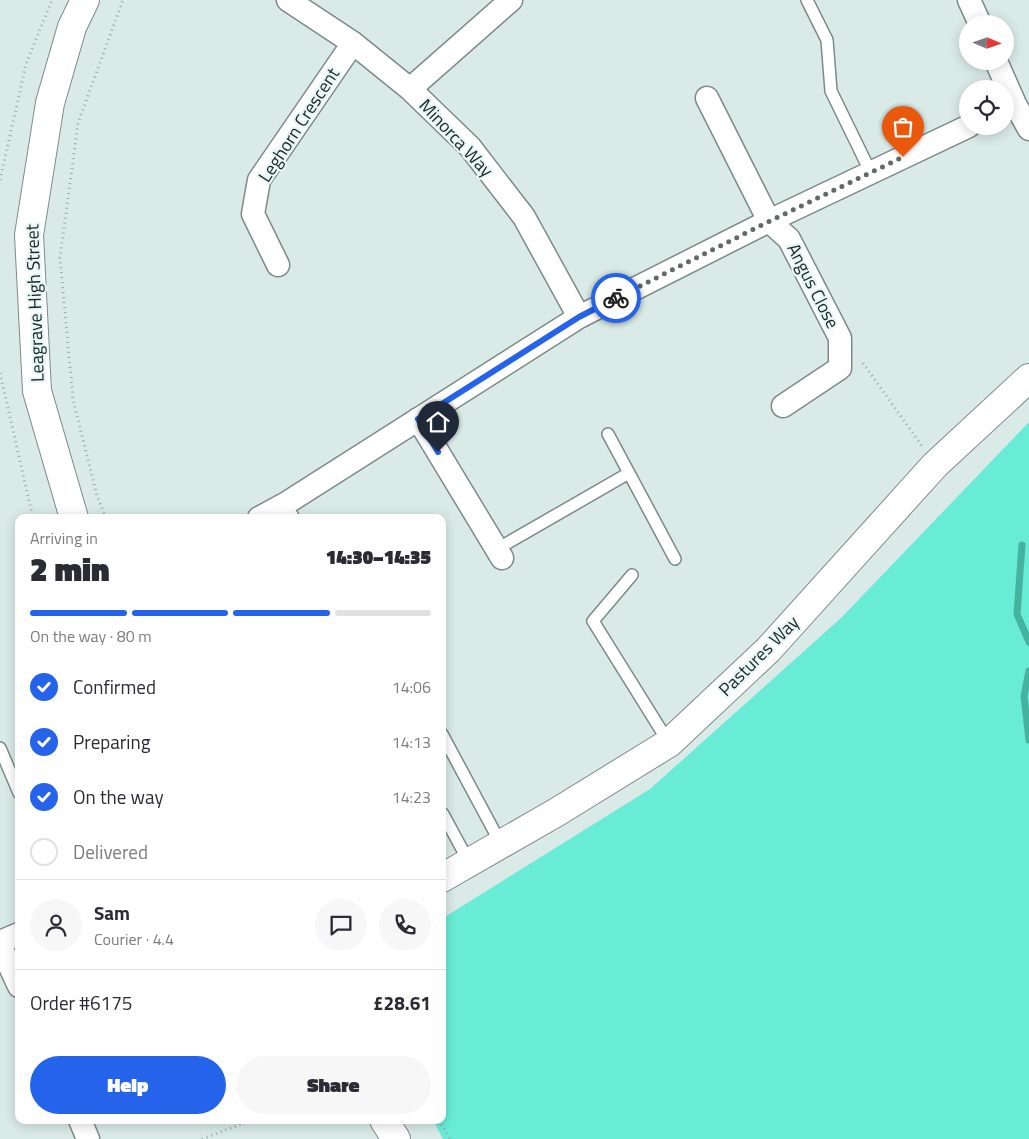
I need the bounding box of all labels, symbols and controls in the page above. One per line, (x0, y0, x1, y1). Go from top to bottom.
north arrow (959, 15, 1014, 70)
map controls (959, 15, 1014, 135)
street label: Leghorn Crescent (251, 62, 346, 187)
button: locate (959, 80, 1014, 135)
street label: Minorca Way (413, 92, 500, 183)
pin (882, 106, 924, 157)
icon: bag (889, 113, 917, 141)
street label: Leagrave High Street (18, 223, 51, 382)
street label: Angus Close (780, 238, 846, 333)
courier (591, 273, 641, 323)
icon: bike (602, 284, 630, 312)
pin (417, 401, 459, 452)
icon: home (424, 408, 452, 436)
text: Arriving in (30, 526, 98, 550)
text: 14:30–14:35 (326, 542, 431, 571)
text: 2 min (30, 545, 110, 593)
street label: Pastures Way (712, 609, 805, 702)
text: On the way · 80 m (30, 624, 152, 648)
text: Confirmed (73, 672, 156, 701)
icon: check (30, 673, 58, 701)
text: 14:06 (392, 675, 431, 699)
text: Preparing (73, 727, 150, 756)
icon: check (30, 728, 58, 756)
text: 14:13 (392, 730, 431, 754)
text: On the way (73, 782, 164, 811)
icon: check (30, 783, 58, 811)
text: 14:23 (392, 785, 431, 809)
text: Delivered (73, 837, 148, 866)
text: Sam (94, 898, 130, 927)
button: person (30, 899, 82, 951)
button: chat (315, 899, 367, 951)
button: phone (379, 899, 431, 951)
text: Courier · 4.4 (94, 927, 174, 951)
text: Order #6175 (30, 988, 132, 1017)
text: £28.61 (373, 988, 431, 1017)
button: Help (30, 1056, 226, 1114)
button: Share (236, 1056, 431, 1114)

